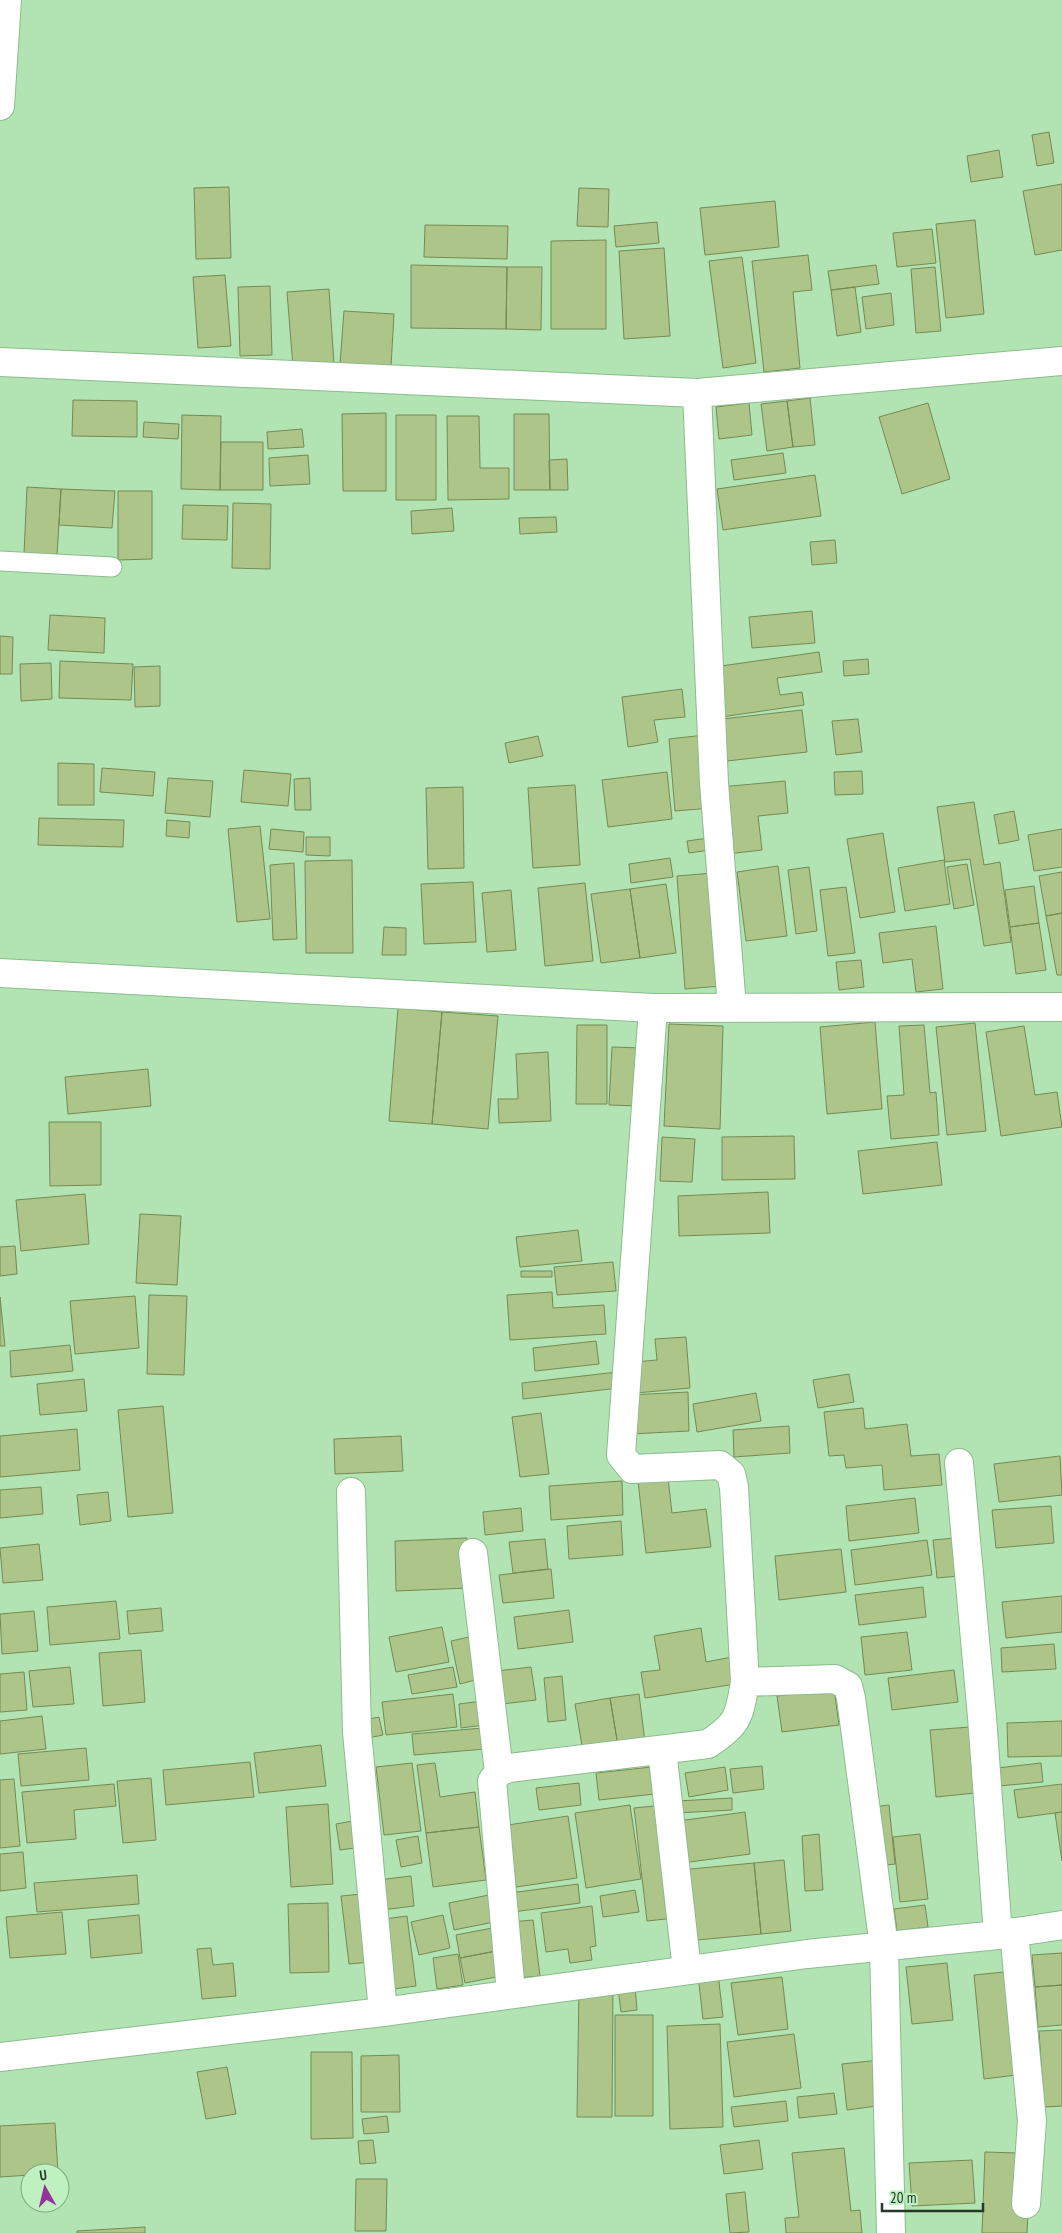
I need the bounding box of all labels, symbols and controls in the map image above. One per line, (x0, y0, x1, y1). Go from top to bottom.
north arrow (20, 2163, 70, 2213)
text: U (38, 2166, 48, 2185)
scale bar (882, 2180, 983, 2212)
text: 20 m (890, 2188, 916, 2207)

